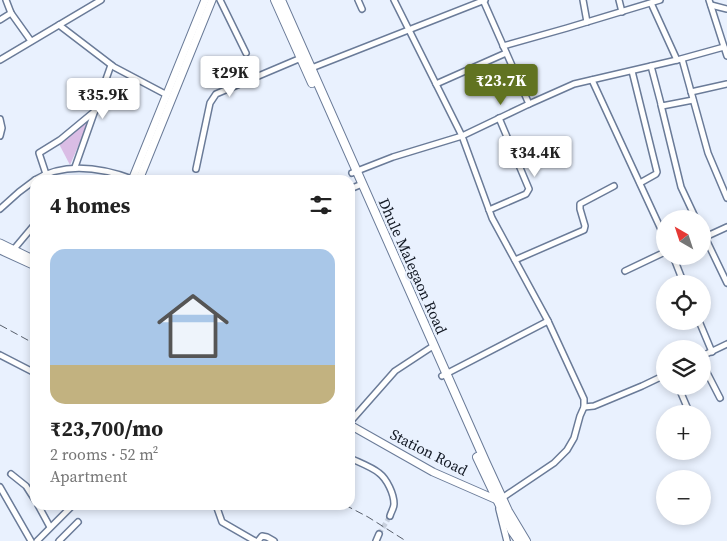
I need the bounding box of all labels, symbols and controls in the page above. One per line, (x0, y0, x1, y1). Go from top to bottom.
pin: ₹29K (200, 56, 260, 98)
text: ₹29K (211, 61, 249, 83)
pin: ₹23.7K (460, 64, 542, 106)
text: ₹23.7K (476, 69, 526, 91)
pin: ₹35.9K (62, 78, 144, 120)
text: ₹35.9K (78, 83, 128, 105)
pin: ₹34.4K (494, 136, 576, 178)
text: ₹34.4K (510, 141, 560, 163)
text: 4 homes (50, 191, 130, 220)
icon: filters (307, 191, 335, 219)
street label: Dhule Malegaon Road (374, 195, 453, 338)
north arrow (656, 210, 711, 265)
map controls (656, 210, 711, 525)
button: locate (656, 275, 711, 330)
icon: home (148, 281, 238, 371)
button: layers (656, 340, 711, 395)
button: + (656, 405, 711, 460)
text: ₹23,700/mo (50, 414, 163, 443)
street label: Station Road (387, 424, 472, 481)
text: 2 rooms · 52 m² (50, 443, 158, 465)
text: Apartment (50, 465, 127, 487)
button: − (656, 470, 711, 525)

